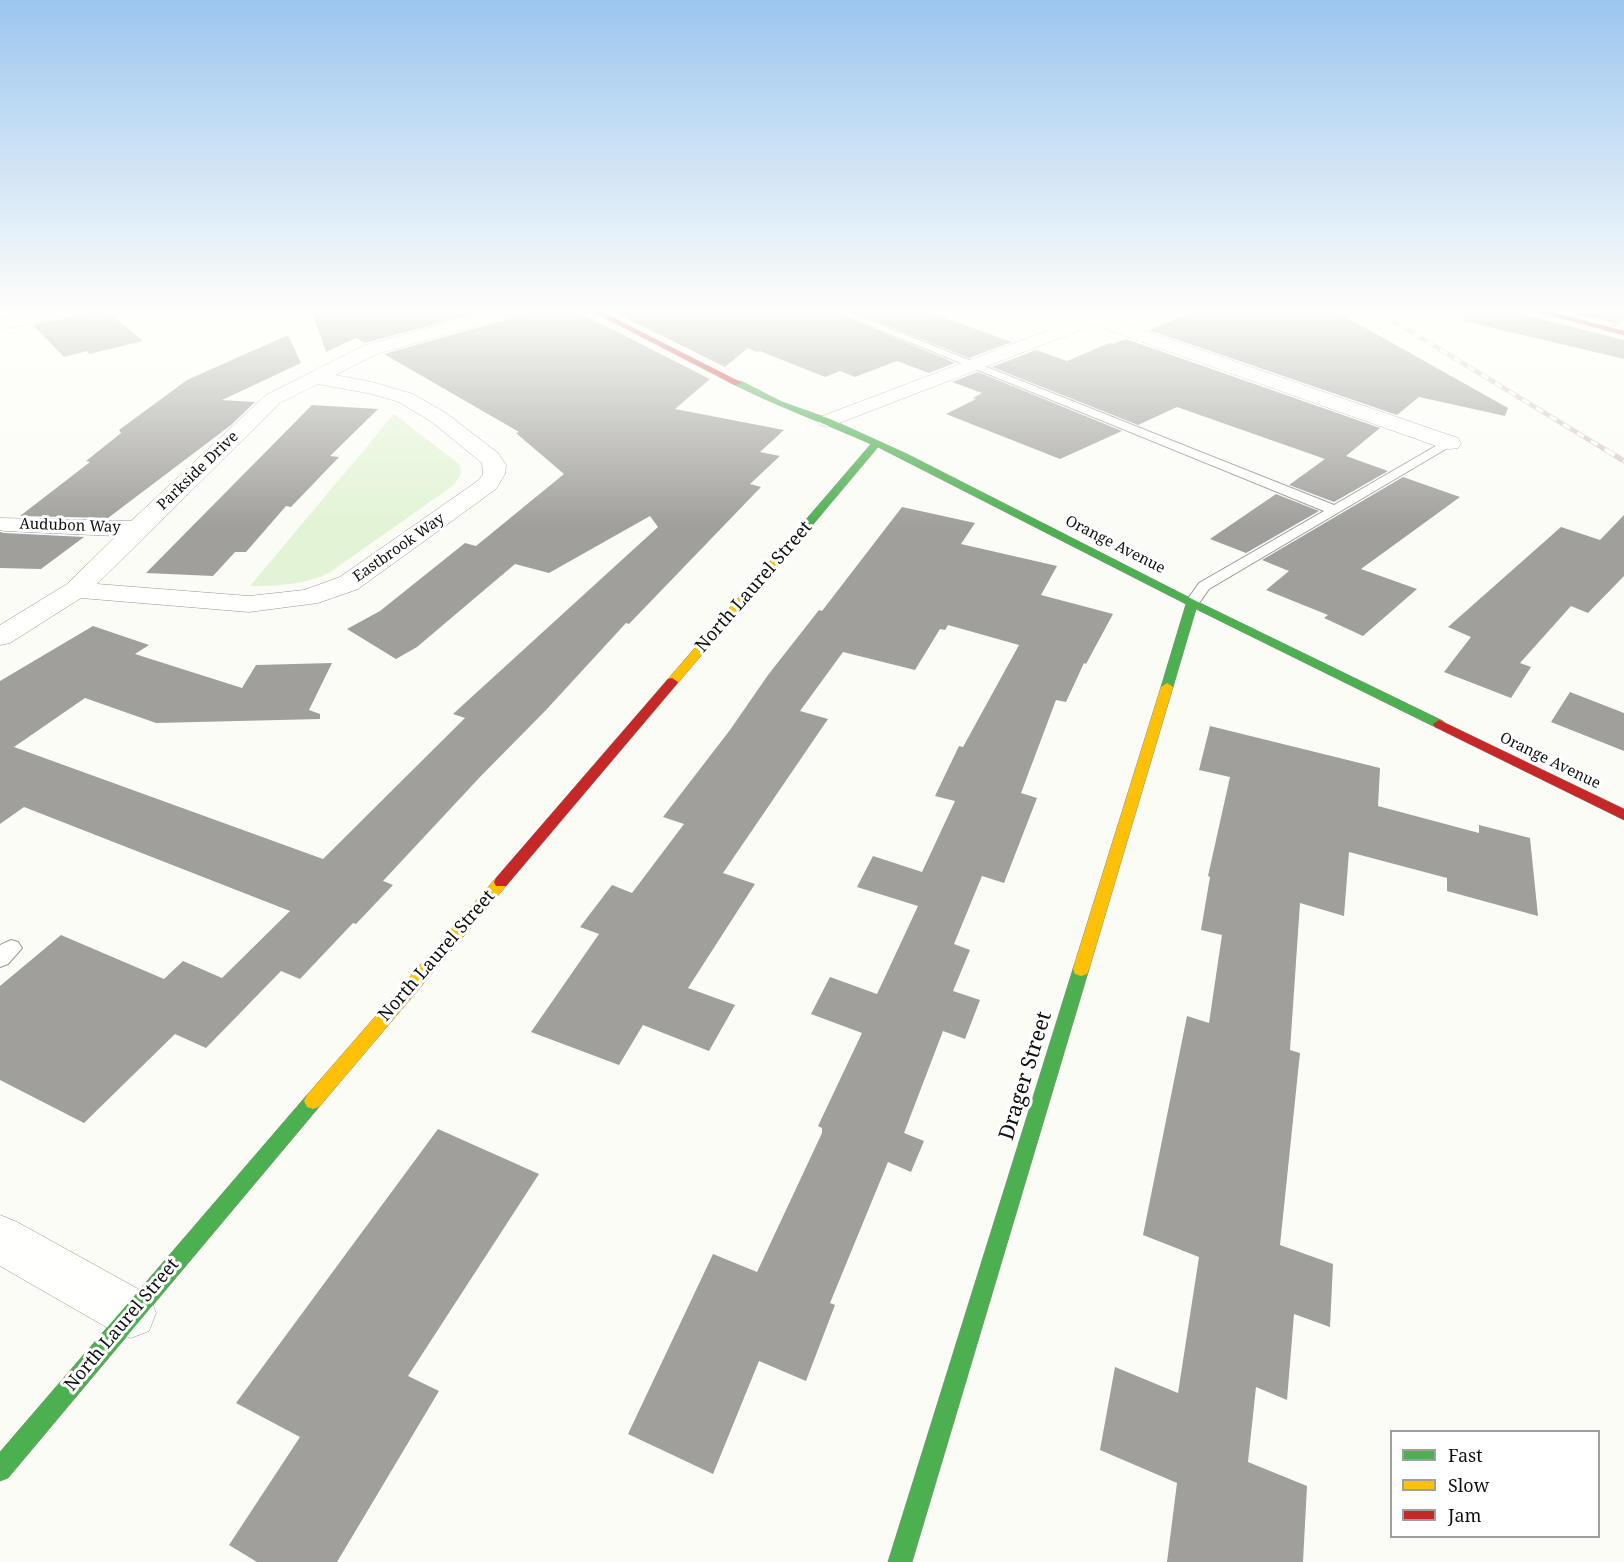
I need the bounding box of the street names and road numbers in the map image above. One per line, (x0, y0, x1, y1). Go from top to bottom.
street label: Parkside Drive (154, 428, 242, 514)
street label: Eastbrook Way (350, 510, 448, 586)
street label: Orange Avenue (1062, 512, 1168, 578)
street label: Audubon Way (19, 515, 121, 537)
street label: North Laurel Street (691, 517, 817, 657)
street label: Orange Avenue (1497, 729, 1603, 793)
street label: North Laurel Street (374, 886, 500, 1026)
street label: Drager Street (995, 1009, 1057, 1143)
street label: North Laurel Street (60, 1254, 184, 1396)

